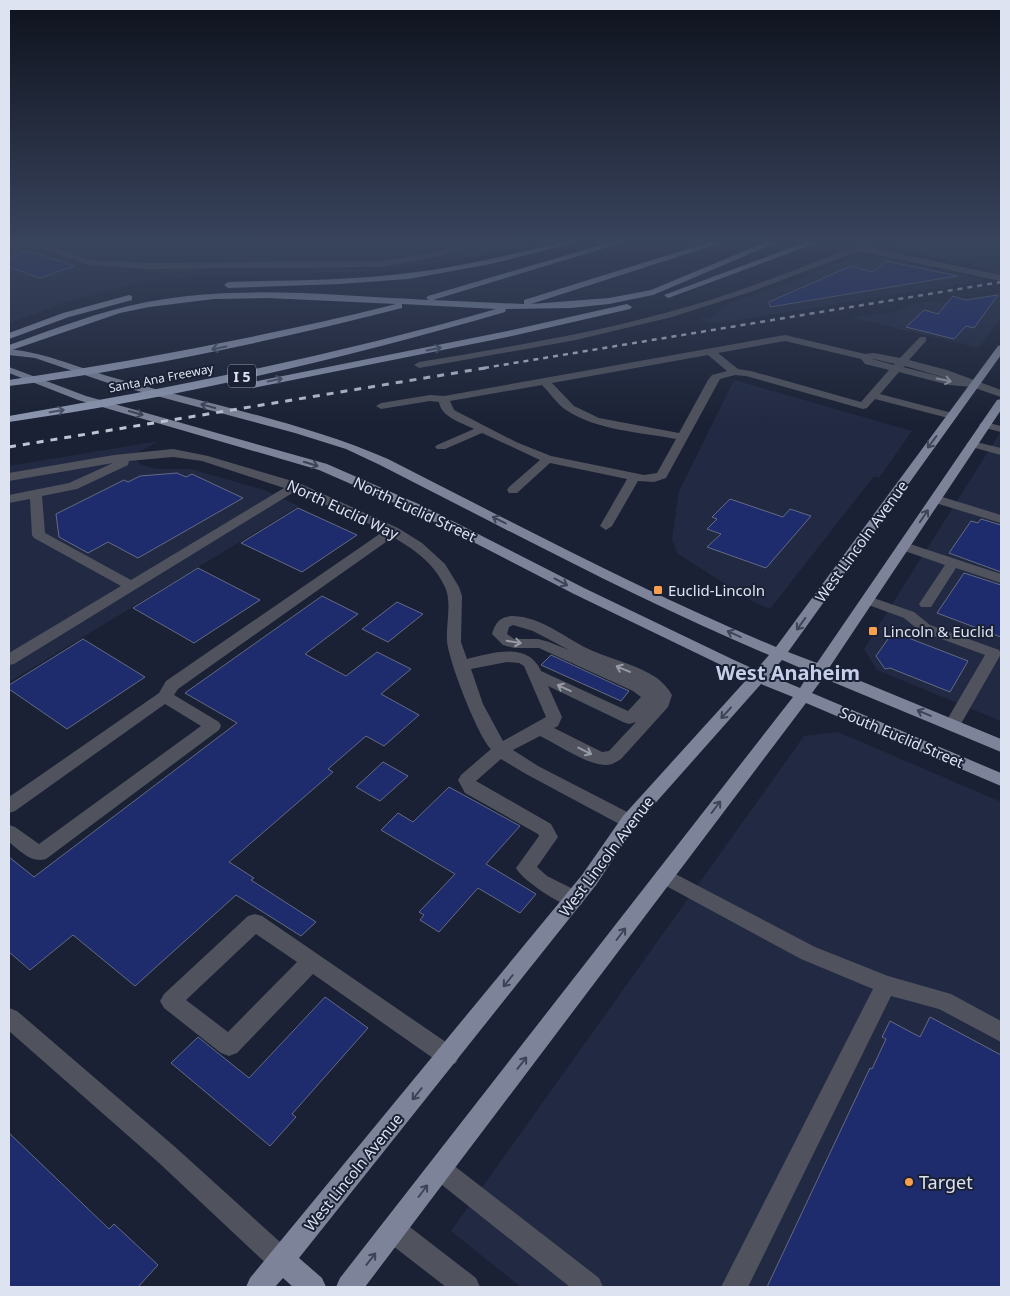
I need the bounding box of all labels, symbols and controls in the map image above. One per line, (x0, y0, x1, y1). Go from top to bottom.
one-way arrow (211, 343, 227, 353)
one-way arrow (426, 343, 442, 353)
street label: Santa Ana Freeway (107, 359, 216, 396)
road number: I 5 (228, 364, 256, 388)
one-way arrow (266, 375, 282, 385)
one-way arrow (936, 376, 952, 386)
one-way arrow (200, 401, 216, 410)
one-way arrow (48, 405, 64, 415)
one-way arrow (128, 408, 144, 418)
one-way arrow (927, 435, 937, 449)
one-way arrow (303, 459, 319, 469)
street label: North Euclid Street (351, 472, 480, 546)
street label: North Euclid Way (284, 474, 402, 544)
street label: West Lincoln Avenue (810, 476, 912, 606)
one-way arrow (919, 509, 929, 523)
one-way arrow (492, 515, 507, 525)
one-way arrow (553, 578, 568, 587)
place label: Euclid-Lincoln (668, 580, 765, 600)
marker: Euclid-Lincoln (652, 584, 664, 596)
one-way arrow (796, 617, 806, 631)
place label: Lincoln & Euclid (883, 621, 994, 641)
marker: Lincoln & Euclid (867, 625, 879, 637)
one-way arrow (727, 629, 742, 639)
one-way arrow (506, 638, 522, 648)
district label: West Anaheim (716, 659, 860, 686)
one-way arrow (616, 664, 631, 674)
one-way arrow (557, 682, 572, 692)
street label: South Euclid Street (837, 702, 968, 772)
one-way arrow (720, 707, 731, 720)
one-way arrow (917, 708, 932, 718)
one-way arrow (577, 747, 592, 756)
street label: West Lincoln Avenue (554, 792, 658, 920)
one-way arrow (711, 801, 722, 814)
one-way arrow (615, 927, 626, 940)
one-way arrow (503, 974, 514, 987)
one-way arrow (517, 1056, 527, 1070)
one-way arrow (412, 1087, 423, 1100)
street label: West Lincoln Avenue (299, 1109, 407, 1235)
place label: Target (919, 1170, 973, 1194)
marker: Target (903, 1176, 915, 1188)
one-way arrow (418, 1184, 428, 1198)
one-way arrow (366, 1253, 377, 1266)

